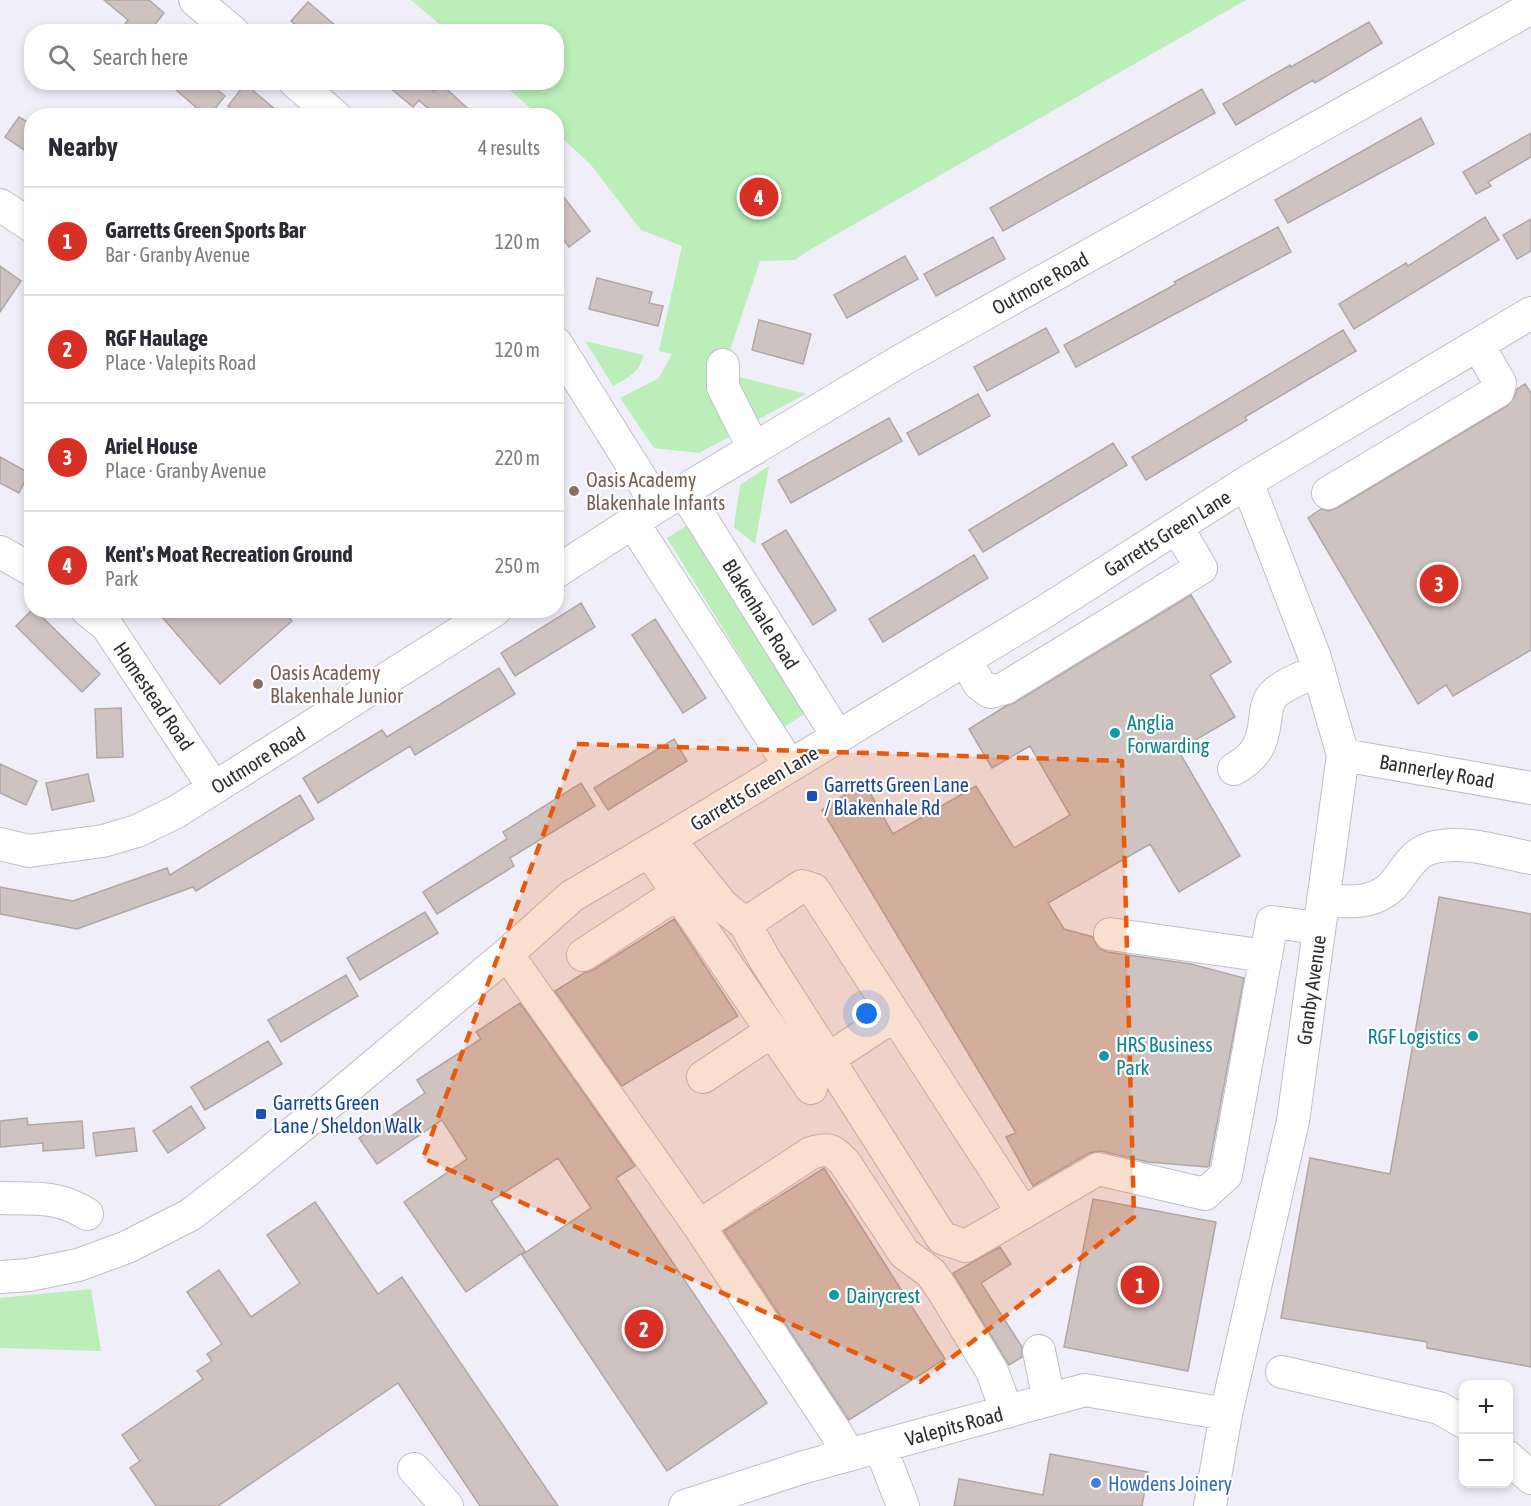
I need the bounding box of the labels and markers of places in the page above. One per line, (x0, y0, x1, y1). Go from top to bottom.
pin: 4 (740, 174, 778, 220)
place label: Oasis Academy Blakenhale Infants (586, 468, 725, 514)
marker: Oasis Academy Blakenhale Infants (567, 484, 581, 498)
pin: 3 (1420, 562, 1458, 606)
place label: Oasis Academy Blakenhale Junior (270, 661, 404, 707)
marker: Oasis Academy Blakenhale Junior (251, 677, 265, 691)
place label: Anglia Forwarding (1127, 711, 1210, 757)
marker: Anglia Forwarding (1108, 726, 1122, 740)
place label: Garretts Green Lane / Blakenhale Rd (824, 773, 969, 819)
marker: Garretts Green Lane / Blakenhale Rd (805, 789, 819, 803)
place label: RGF Logistics (1368, 1025, 1461, 1048)
marker: RGF Logistics (1466, 1029, 1480, 1043)
place label: HRS Business Park (1116, 1033, 1212, 1079)
marker: HRS Business Park (1097, 1049, 1111, 1063)
place label: Garretts Green Lane / Sheldon Walk (273, 1091, 422, 1137)
marker: Garretts Green Lane / Sheldon Walk (254, 1107, 268, 1121)
pin: 1 (1120, 1262, 1160, 1308)
place label: Dairycrest (846, 1284, 920, 1307)
marker: Dairycrest (827, 1288, 841, 1302)
pin: 2 (624, 1306, 664, 1352)
place label: Howdens Joinery (1108, 1472, 1232, 1495)
marker: Howdens Joinery (1089, 1476, 1103, 1490)

